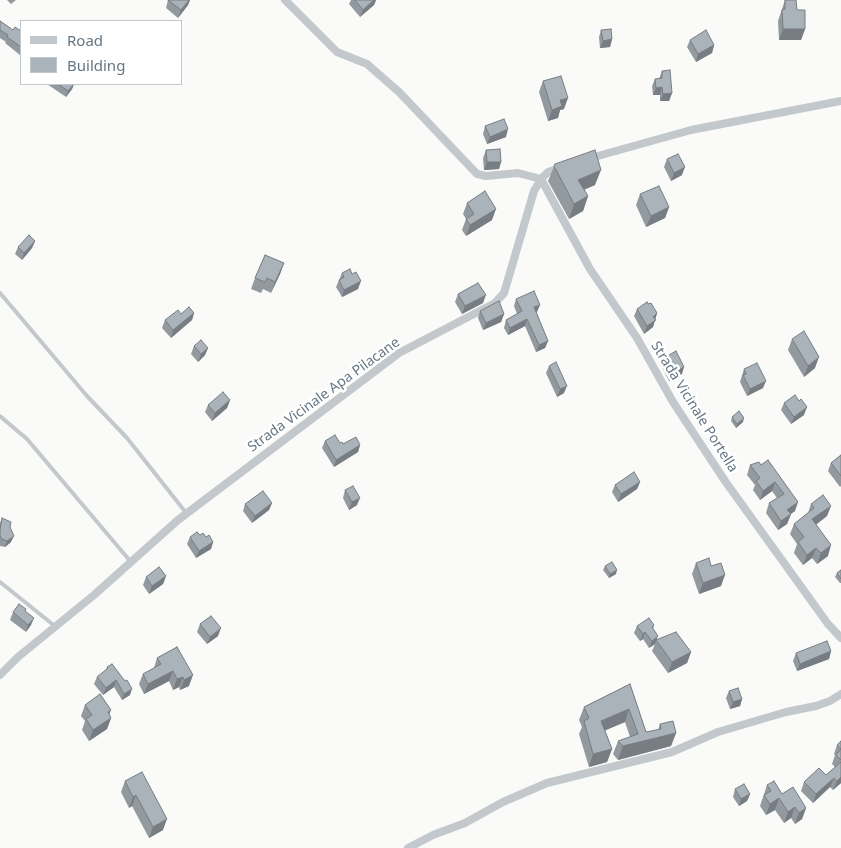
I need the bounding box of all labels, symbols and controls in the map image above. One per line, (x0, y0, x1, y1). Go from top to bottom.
legend (20, 20, 182, 85)
text: Road (67, 30, 103, 50)
text: Building (67, 55, 125, 75)
street label: Strada Vicinale Apa Pilacane (245, 334, 403, 456)
street label: Strada Vicinale Portella (647, 339, 741, 475)

